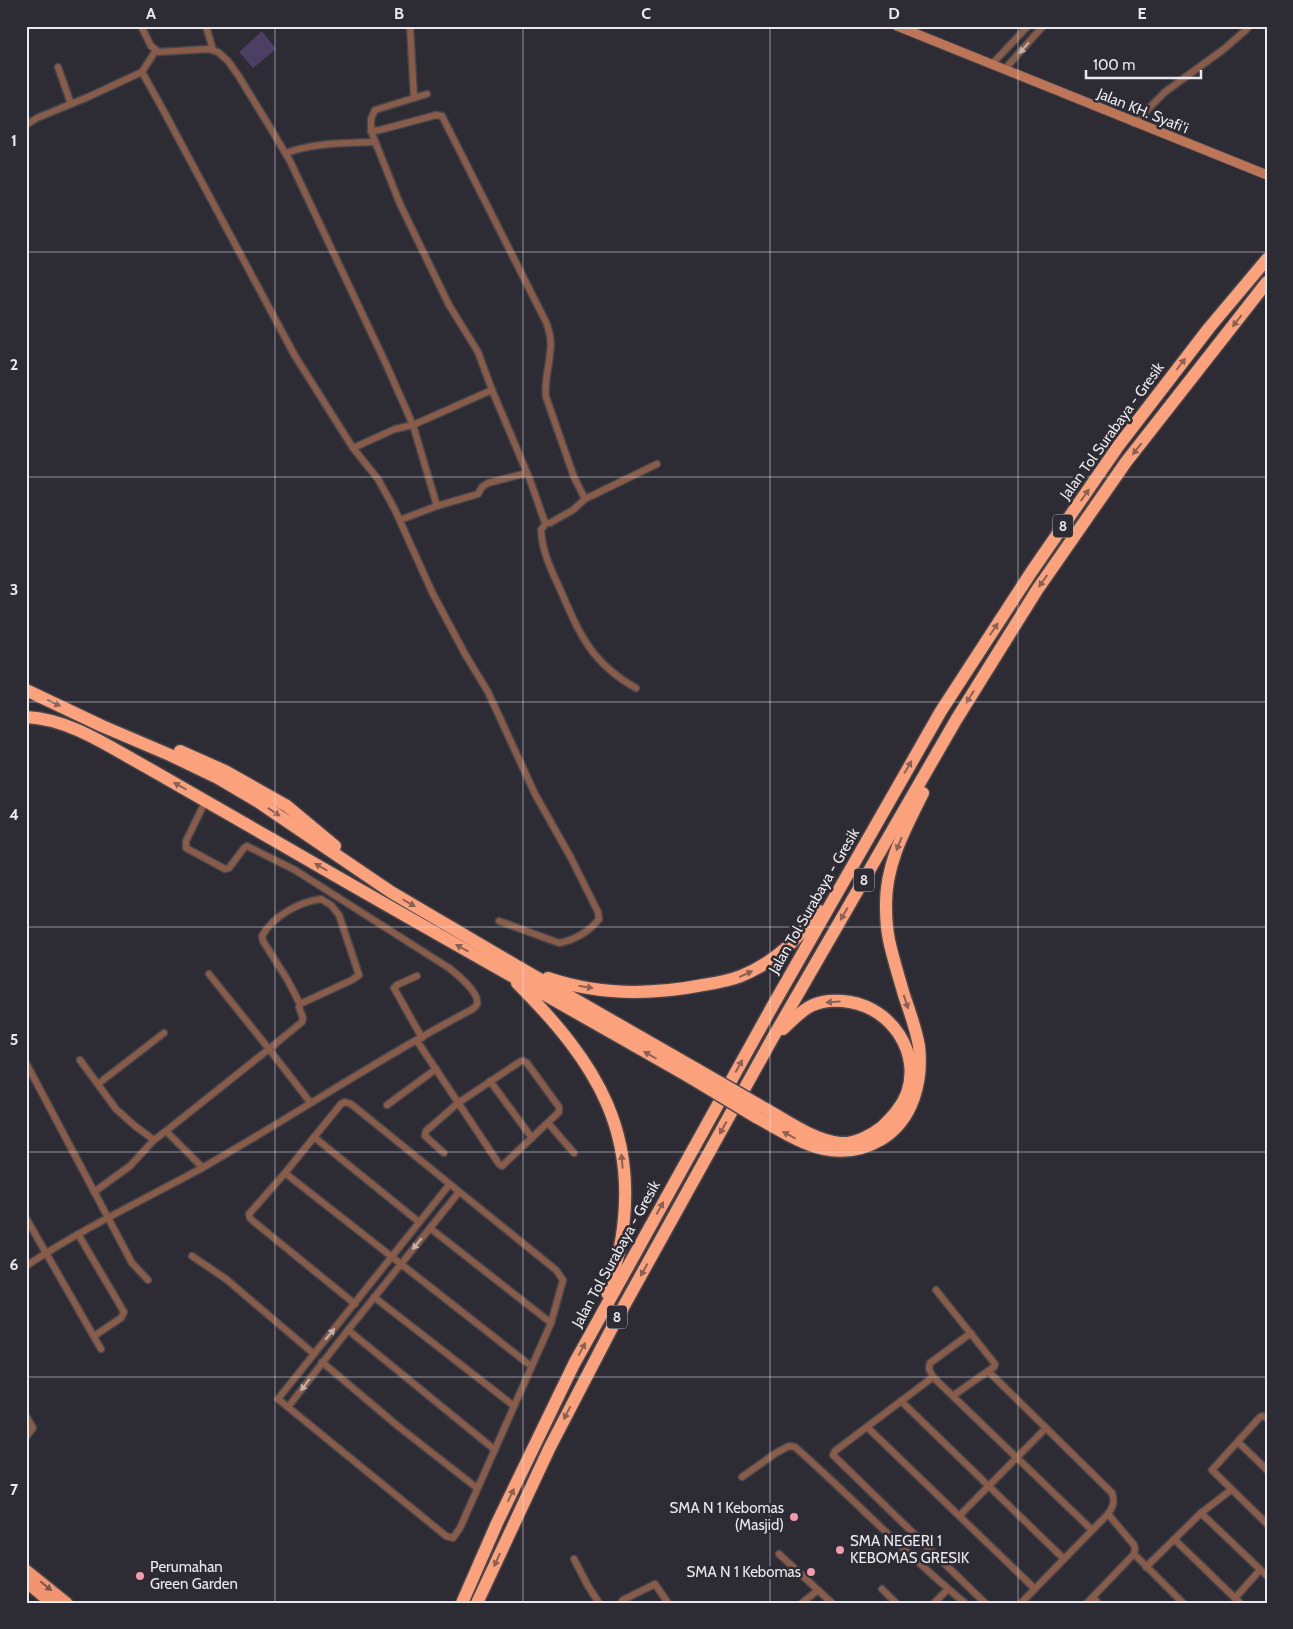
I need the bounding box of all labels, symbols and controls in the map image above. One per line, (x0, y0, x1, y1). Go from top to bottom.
text: A (146, 4, 156, 23)
text: B (394, 4, 404, 23)
text: C (641, 4, 651, 23)
text: D (888, 4, 900, 23)
text: E (1137, 4, 1147, 23)
one-way arrow (1018, 41, 1030, 53)
scale bar (1086, 48, 1200, 80)
text: 100 m (1093, 56, 1135, 74)
street label: Jalan KH. Syafi'i (1094, 84, 1191, 137)
text: 1 (11, 131, 17, 150)
one-way arrow (1231, 314, 1242, 327)
text: 2 (10, 355, 18, 374)
one-way arrow (1176, 358, 1187, 371)
street label: Jalan Tol Surabaya - Gresik (1056, 359, 1168, 504)
one-way arrow (1131, 442, 1142, 455)
one-way arrow (1080, 488, 1090, 501)
road number: 8 (1053, 514, 1073, 538)
one-way arrow (1038, 575, 1048, 588)
text: 3 (10, 580, 18, 599)
one-way arrow (989, 622, 999, 636)
one-way arrow (966, 691, 975, 704)
one-way arrow (47, 699, 61, 707)
one-way arrow (904, 761, 913, 774)
one-way arrow (174, 782, 187, 791)
text: 4 (9, 805, 19, 824)
one-way arrow (267, 807, 281, 817)
street label: Jalan Tol Surabaya - Gresik (764, 825, 863, 978)
one-way arrow (895, 837, 903, 852)
one-way arrow (315, 863, 328, 872)
road number: 8 (854, 868, 874, 892)
one-way arrow (403, 898, 416, 907)
one-way arrow (840, 907, 849, 921)
one-way arrow (456, 943, 469, 952)
one-way arrow (739, 969, 753, 977)
one-way arrow (578, 983, 594, 991)
one-way arrow (903, 994, 911, 1009)
one-way arrow (825, 998, 841, 1006)
text: 5 (10, 1030, 18, 1049)
one-way arrow (644, 1050, 657, 1059)
one-way arrow (735, 1059, 743, 1073)
one-way arrow (719, 1121, 727, 1135)
one-way arrow (782, 1131, 796, 1139)
one-way arrow (618, 1153, 626, 1169)
street label: Jalan Tol Surabaya - Gresik (568, 1177, 664, 1331)
one-way arrow (656, 1201, 664, 1215)
one-way arrow (412, 1237, 423, 1250)
text: 6 (10, 1255, 19, 1274)
one-way arrow (639, 1263, 648, 1276)
road number: 8 (607, 1305, 627, 1328)
one-way arrow (325, 1327, 336, 1340)
one-way arrow (578, 1341, 586, 1356)
one-way arrow (300, 1378, 311, 1391)
one-way arrow (563, 1406, 571, 1420)
text: 7 (10, 1480, 19, 1499)
one-way arrow (507, 1488, 515, 1502)
place label: SMA N 1 Kebomas (Masjid) (669, 1499, 784, 1534)
marker: SMA N 1 Kebomas (Masjid) (788, 1511, 800, 1523)
place label: SMA NEGERI 1 KEBOMAS GRESIK (850, 1532, 970, 1567)
marker: SMA NEGERI 1 KEBOMAS GRESIK (834, 1544, 846, 1556)
one-way arrow (492, 1553, 500, 1567)
place label: Perumahan Green Garden (150, 1558, 238, 1593)
place label: SMA N 1 Kebomas (686, 1563, 801, 1581)
marker: SMA N 1 Kebomas (805, 1566, 817, 1578)
marker: Perumahan Green Garden (134, 1570, 146, 1582)
one-way arrow (40, 1581, 53, 1592)

